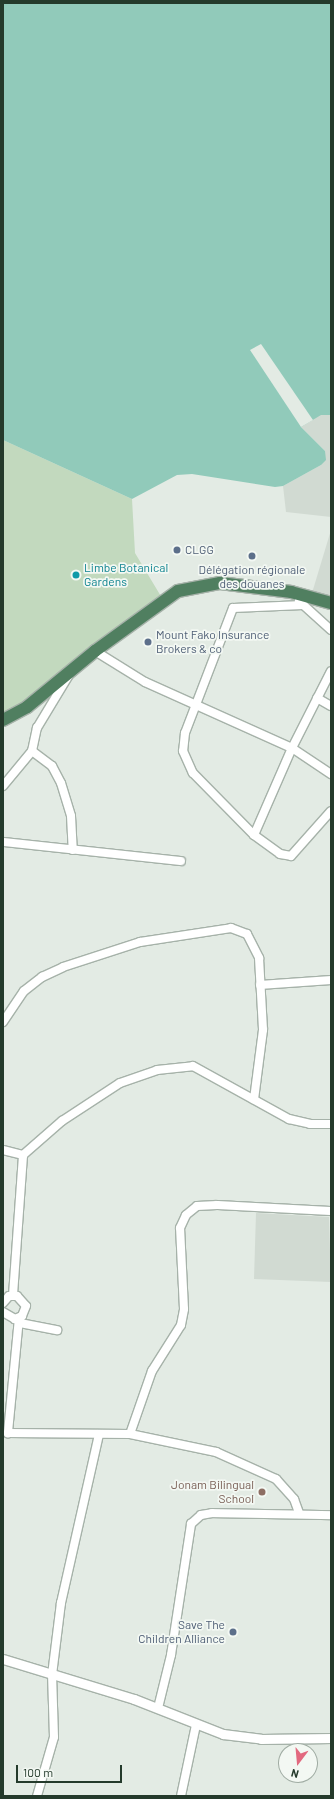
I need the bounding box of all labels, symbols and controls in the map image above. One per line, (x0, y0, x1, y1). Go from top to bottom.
place label: CLGG (185, 543, 214, 557)
marker: CLGG (172, 545, 182, 555)
marker: Délégation régionale des douanes (247, 551, 257, 561)
place label: Limbe Botanical Gardens (84, 561, 168, 589)
place label: Délégation régionale des douanes (199, 563, 305, 591)
marker: Limbe Botanical Gardens (71, 570, 81, 580)
place label: Mount Fako Insurance Brokers & co (156, 628, 269, 656)
marker: Mount Fako Insurance Brokers & co (143, 637, 153, 647)
place label: Jonam Bilingual School (171, 1478, 254, 1506)
marker: Jonam Bilingual School (257, 1487, 267, 1497)
place label: Save The Children Alliance (138, 1618, 225, 1646)
marker: Save The Children Alliance (228, 1627, 238, 1637)
north arrow (278, 1743, 318, 1783)
scale bar (18, 1757, 124, 1783)
text: 100 m (23, 1765, 53, 1779)
text: N (290, 1767, 300, 1781)

